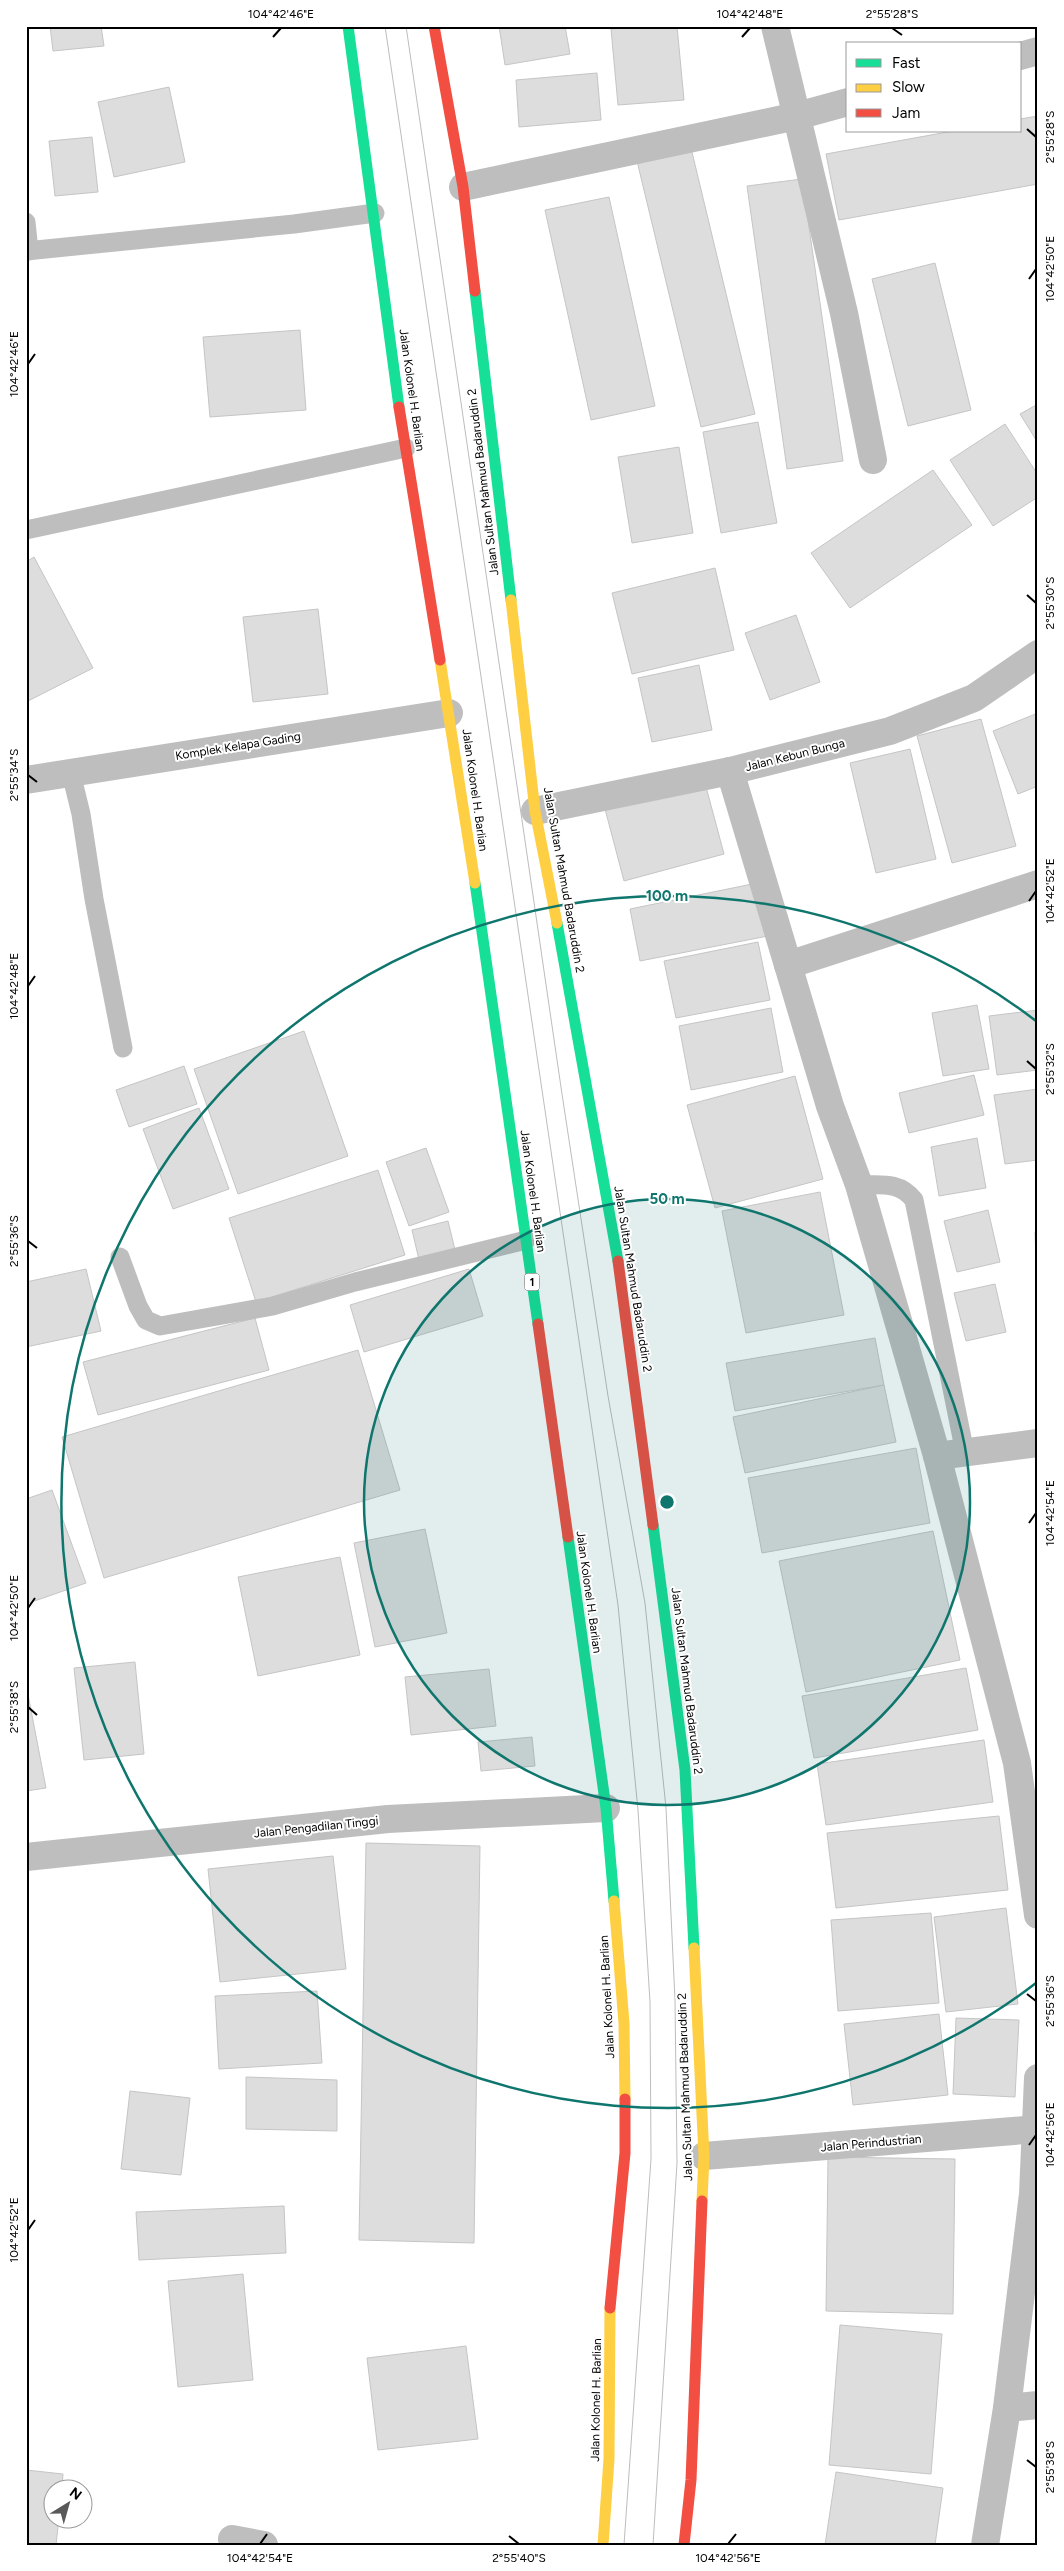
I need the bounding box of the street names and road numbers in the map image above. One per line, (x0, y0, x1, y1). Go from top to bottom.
street label: Jalan Kolonel H. Barlian (396, 328, 428, 452)
street label: Jalan Sultan Mahmud Badaruddin 2 (465, 388, 501, 576)
street label: Jalan Kolonel H. Barlian (459, 728, 491, 852)
street label: Komplek Kelapa Gading (174, 729, 302, 763)
street label: Jalan Kebun Bunga (744, 736, 846, 774)
street label: Jalan Sultan Mahmud Badaruddin 2 (541, 786, 587, 974)
street label: Jalan Kolonel H. Barlian (517, 1129, 549, 1253)
street label: Jalan Sultan Mahmud Badaruddin 2 (611, 1185, 655, 1373)
road number: 1 (524, 1274, 540, 1290)
street label: Jalan Kolonel H. Barlian (573, 1530, 605, 1654)
street label: Jalan Sultan Mahmud Badaruddin 2 (669, 1587, 705, 1775)
street label: Jalan Pengadilan Tinggi (253, 1813, 379, 1841)
street label: Jalan Kolonel H. Barlian (597, 1935, 617, 2059)
street label: Jalan Sultan Mahmud Badaruddin 2 (675, 1993, 695, 2181)
street label: Jalan Perindustrian (820, 2132, 922, 2154)
street label: Jalan Kolonel H. Barlian (588, 2338, 604, 2462)

